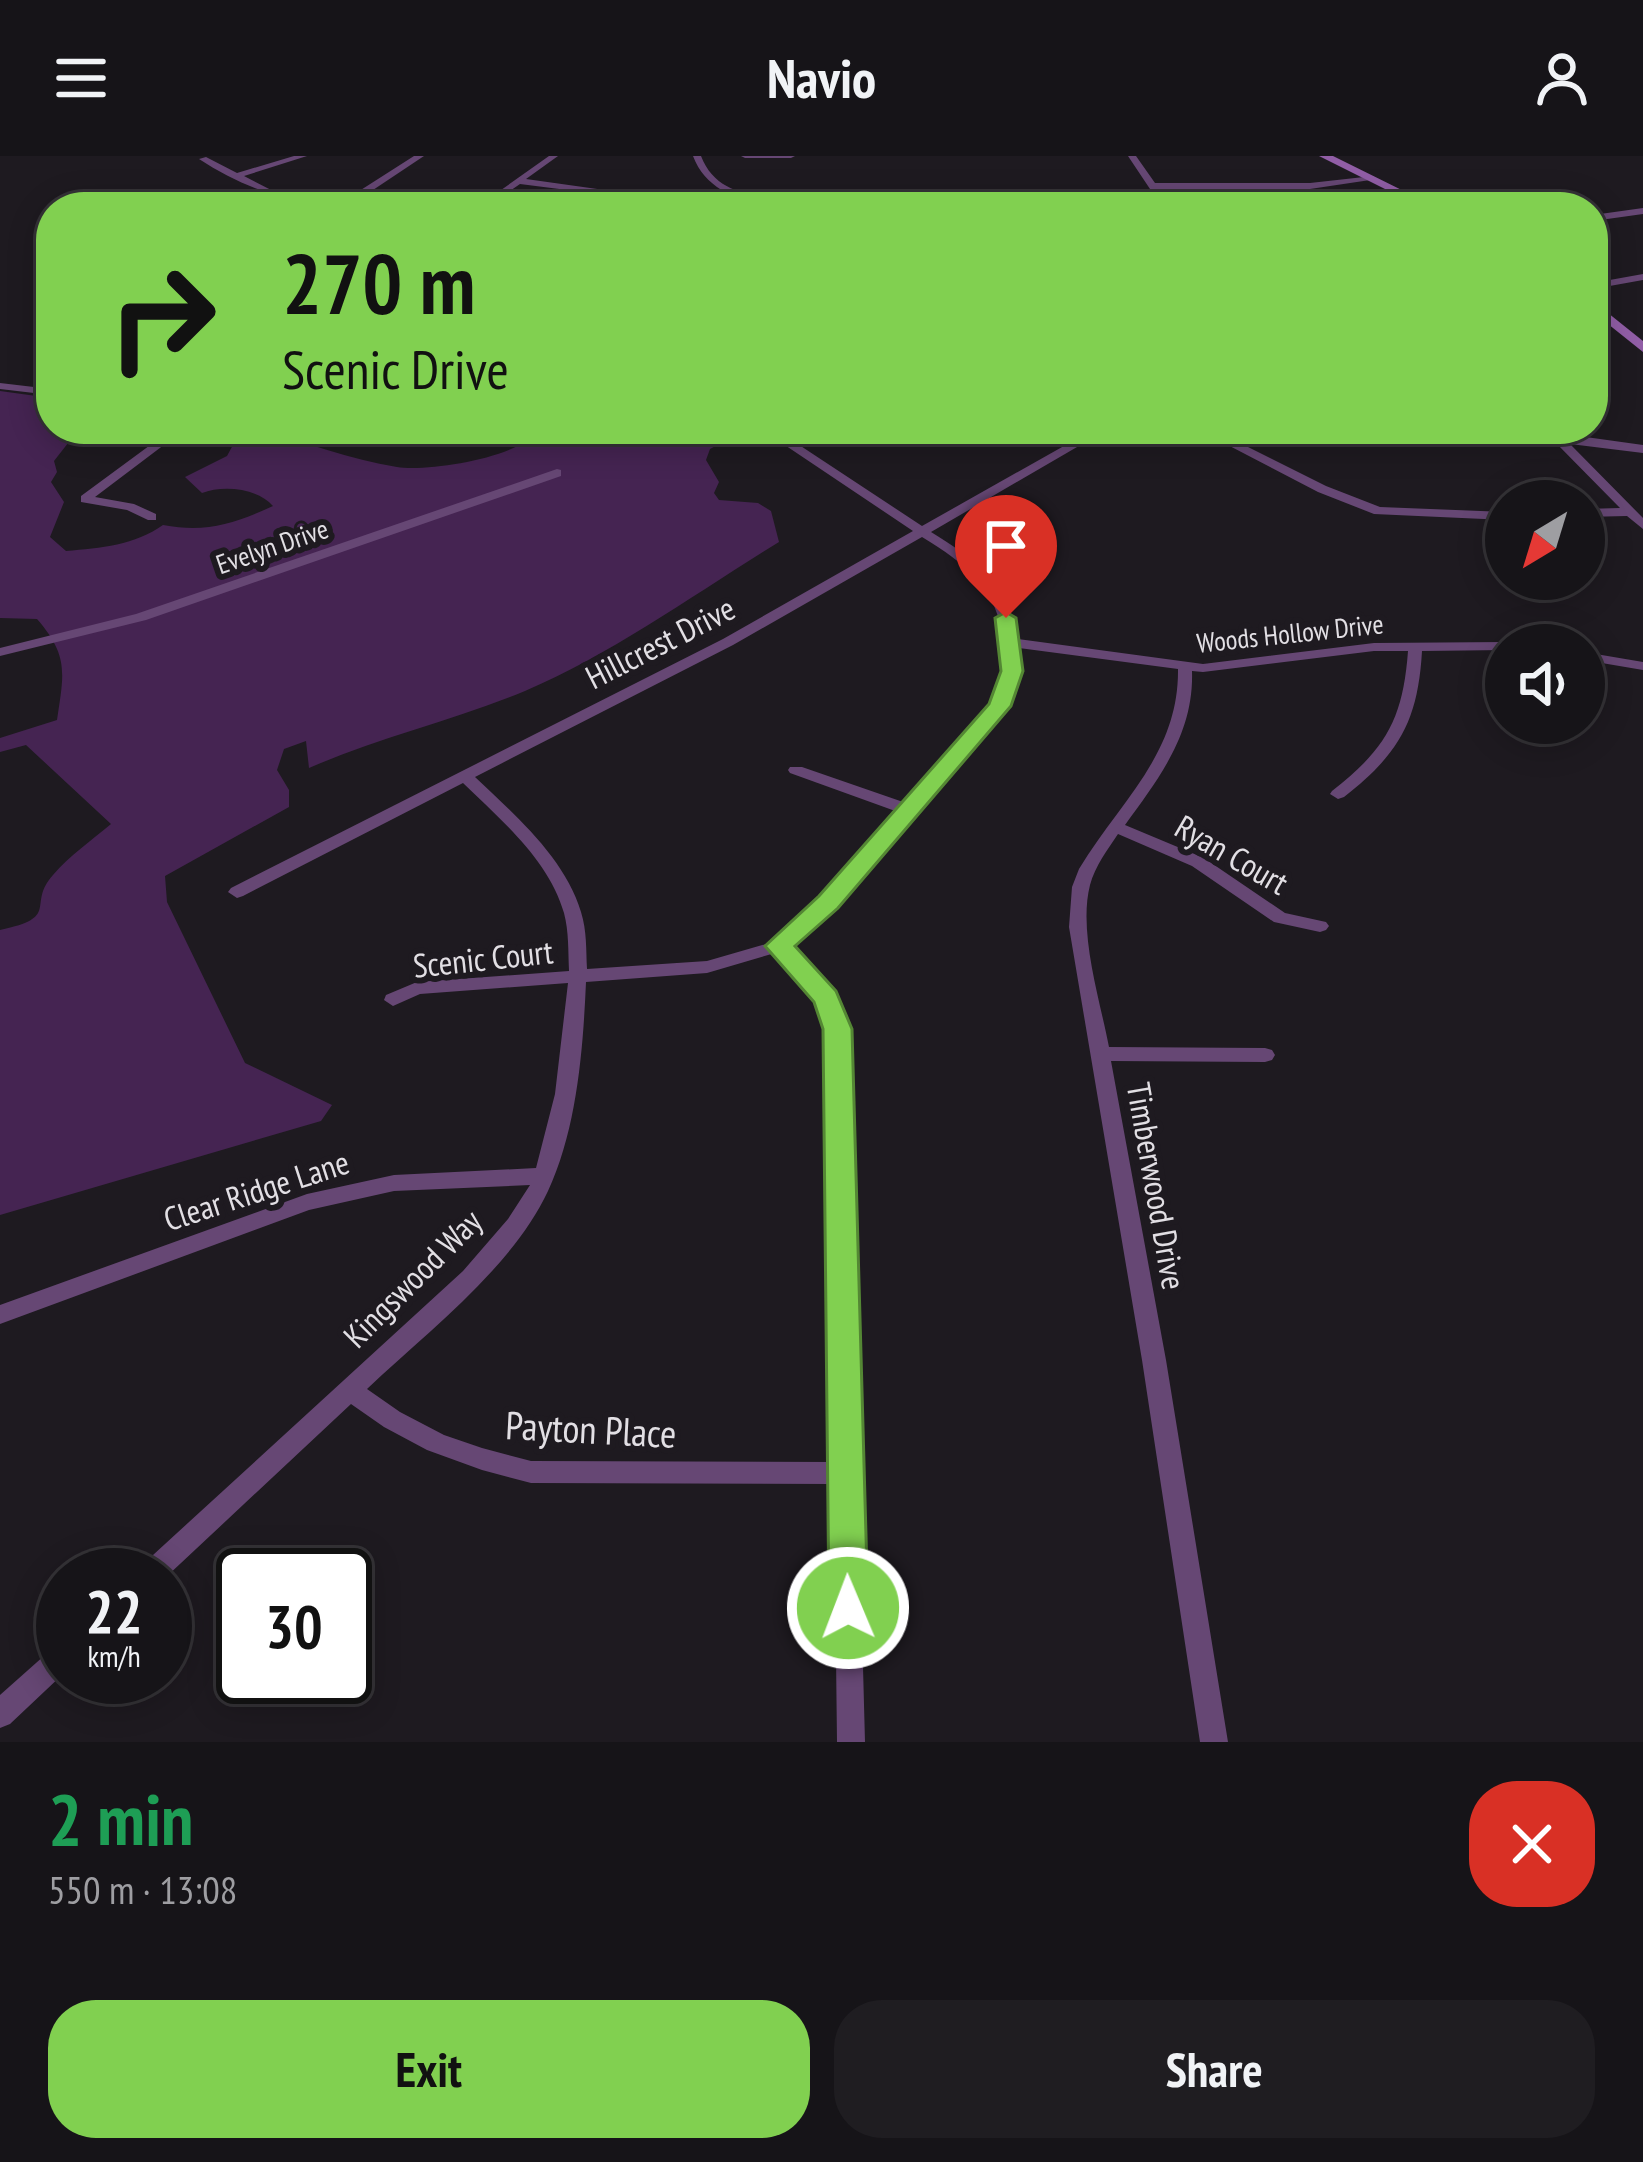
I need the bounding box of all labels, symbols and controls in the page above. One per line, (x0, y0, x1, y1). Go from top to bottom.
text: Navio (767, 43, 876, 113)
icon: menu (48, 45, 114, 111)
icon: person (1529, 45, 1595, 111)
text: 270 m (282, 228, 475, 337)
icon: right (84, 240, 240, 396)
text: Scenic Drive (282, 334, 509, 404)
north arrow (1485, 480, 1605, 600)
map controls (1485, 480, 1605, 744)
pin (955, 495, 1057, 618)
street label: Evelyn Drive (211, 511, 333, 581)
icon: arrive (973, 513, 1039, 579)
street label: Hillcrest Drive (578, 586, 742, 698)
street label: Woods Hollow Drive (1195, 606, 1385, 660)
button: sound (1485, 624, 1605, 744)
street label: Ryan Court (1168, 804, 1296, 904)
street label: Scenic Court (411, 929, 555, 987)
street label: Timberwood Drive (1118, 1079, 1196, 1293)
street label: Clear Ridge Lane (158, 1140, 354, 1240)
street label: Kingswood Way (334, 1199, 491, 1356)
street label: Payton Place (504, 1399, 678, 1459)
position arrow (785, 1545, 911, 1671)
speed limit sign: 30 (216, 1548, 372, 1704)
text: 22 (85, 1572, 143, 1650)
text: km/h (87, 1636, 141, 1675)
text: 2 min (48, 1772, 193, 1865)
button: close (1469, 1781, 1595, 1907)
text: 550 m · 13:08 (48, 1864, 237, 1915)
button: Exit (48, 2000, 810, 2138)
button: Share (834, 2000, 1595, 2138)

